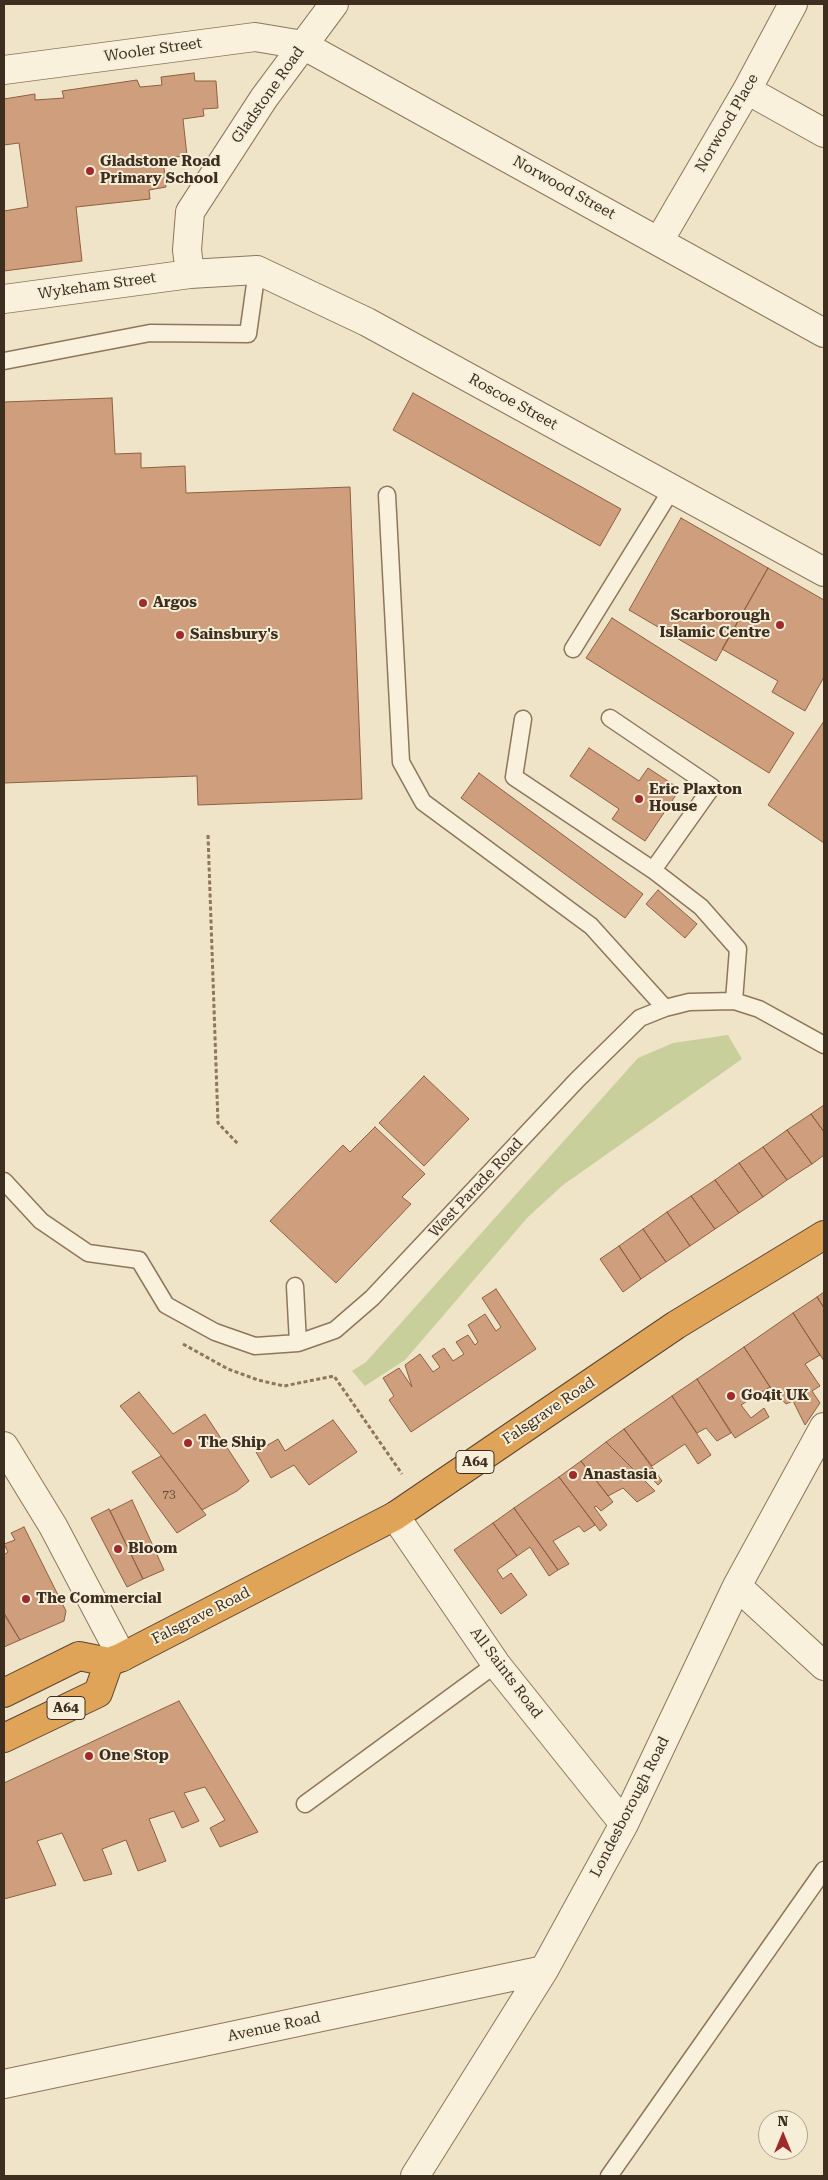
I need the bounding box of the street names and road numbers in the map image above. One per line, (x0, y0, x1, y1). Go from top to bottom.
street label: Wooler Street (103, 34, 203, 66)
street label: Gladstone Road (228, 43, 308, 147)
street label: Norwood Place (692, 71, 762, 175)
street label: Norwood Street (510, 152, 618, 224)
street label: Wykeham Street (37, 269, 157, 303)
street label: Roscoe Street (465, 370, 561, 434)
street label: West Parade Road (425, 1135, 527, 1241)
street label: Falsgrave Road (499, 1373, 599, 1449)
road number: A64 (456, 1450, 494, 1474)
street label: Falsgrave Road (149, 1584, 253, 1648)
street label: All Saints Road (466, 1624, 546, 1722)
road number: A64 (47, 1696, 85, 1720)
street label: Londesborough Road (587, 1734, 673, 1880)
street label: Avenue Road (226, 2008, 322, 2046)

